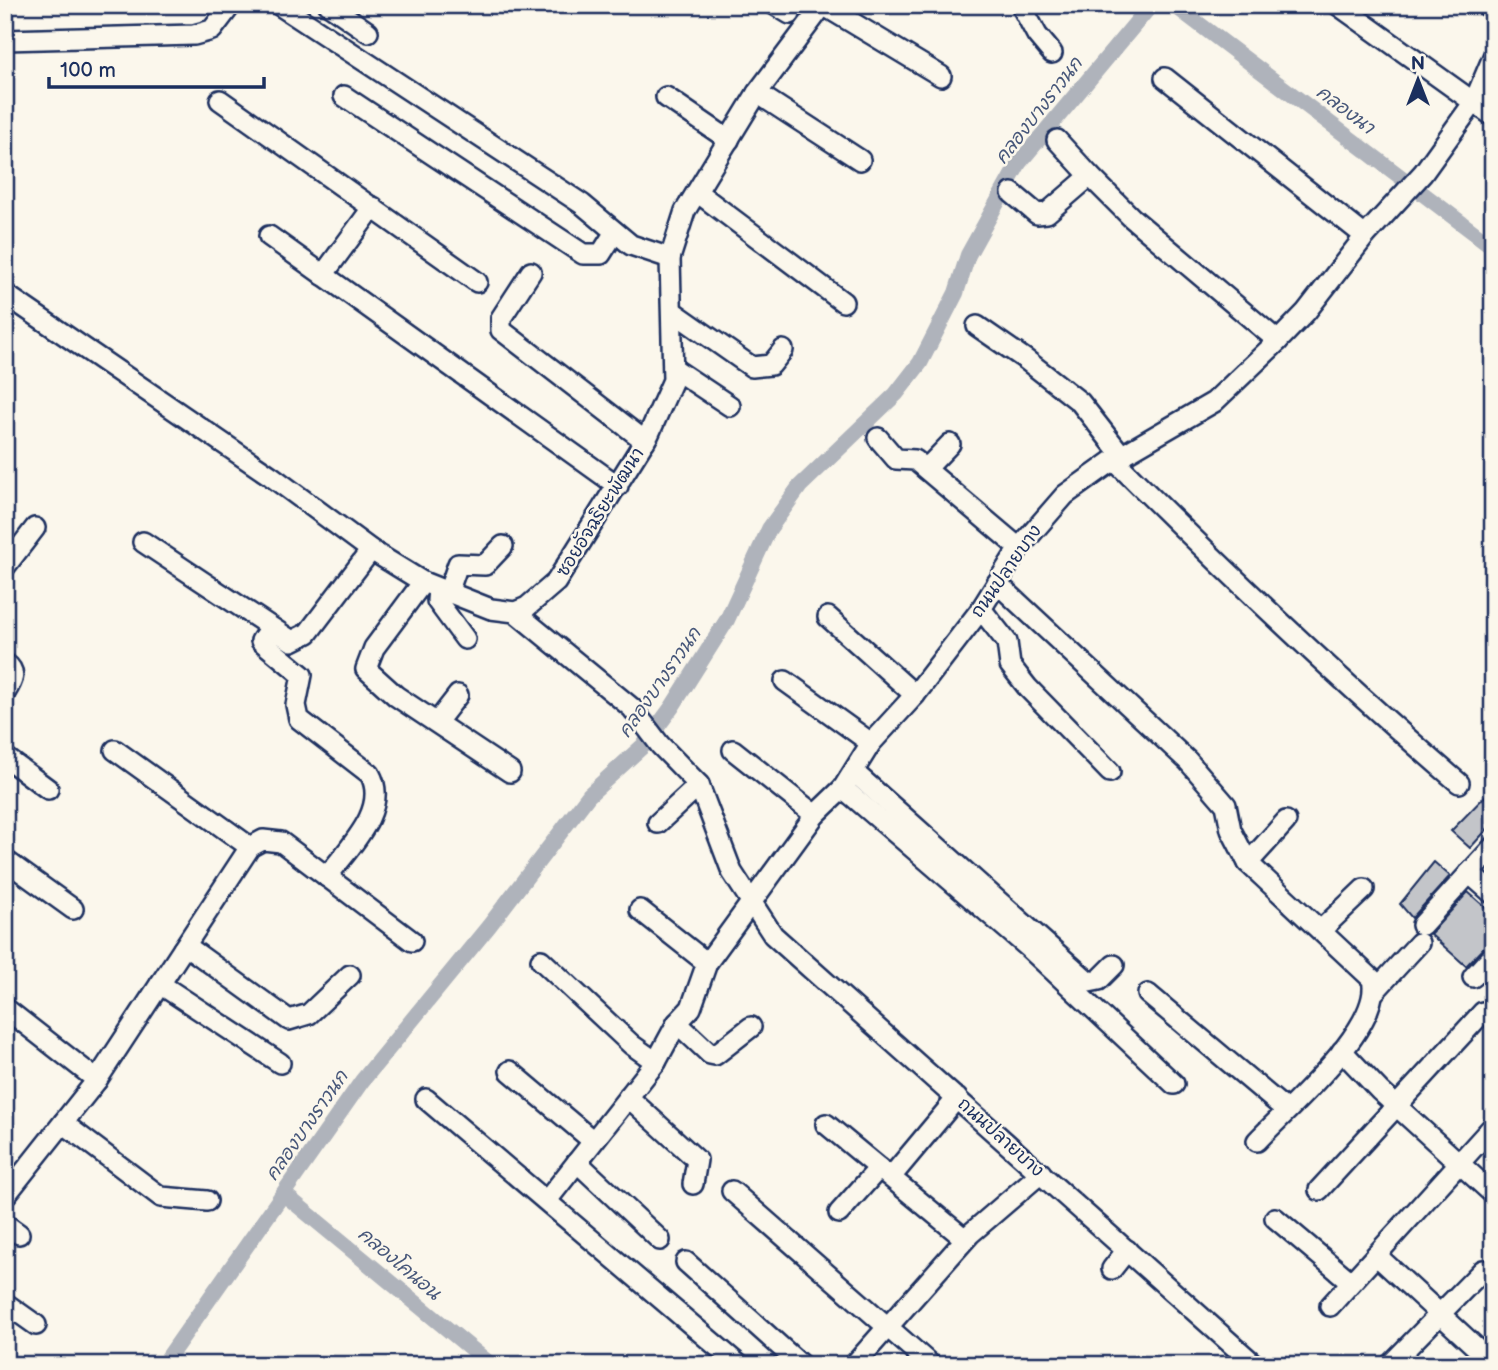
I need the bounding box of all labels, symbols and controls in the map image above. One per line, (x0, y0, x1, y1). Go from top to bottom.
scale bar (49, 46, 264, 90)
north arrow (1382, 46, 1452, 116)
water label: คลองบางราวนก (990, 52, 1089, 169)
text: N (1411, 53, 1425, 76)
text: 100 m (60, 58, 116, 83)
water label: คลองนา (1312, 81, 1380, 141)
street label: ซอยอัจฉริยะพัฒนา (551, 443, 649, 581)
street label: ถนนปลายบาง (966, 520, 1046, 622)
water label: คลองบางราวนก (614, 622, 708, 742)
water label: คลองบางราวนก (261, 1065, 355, 1185)
street label: ถนนปลายบาง (953, 1093, 1049, 1181)
water label: คลองโคนอน (353, 1221, 447, 1306)

